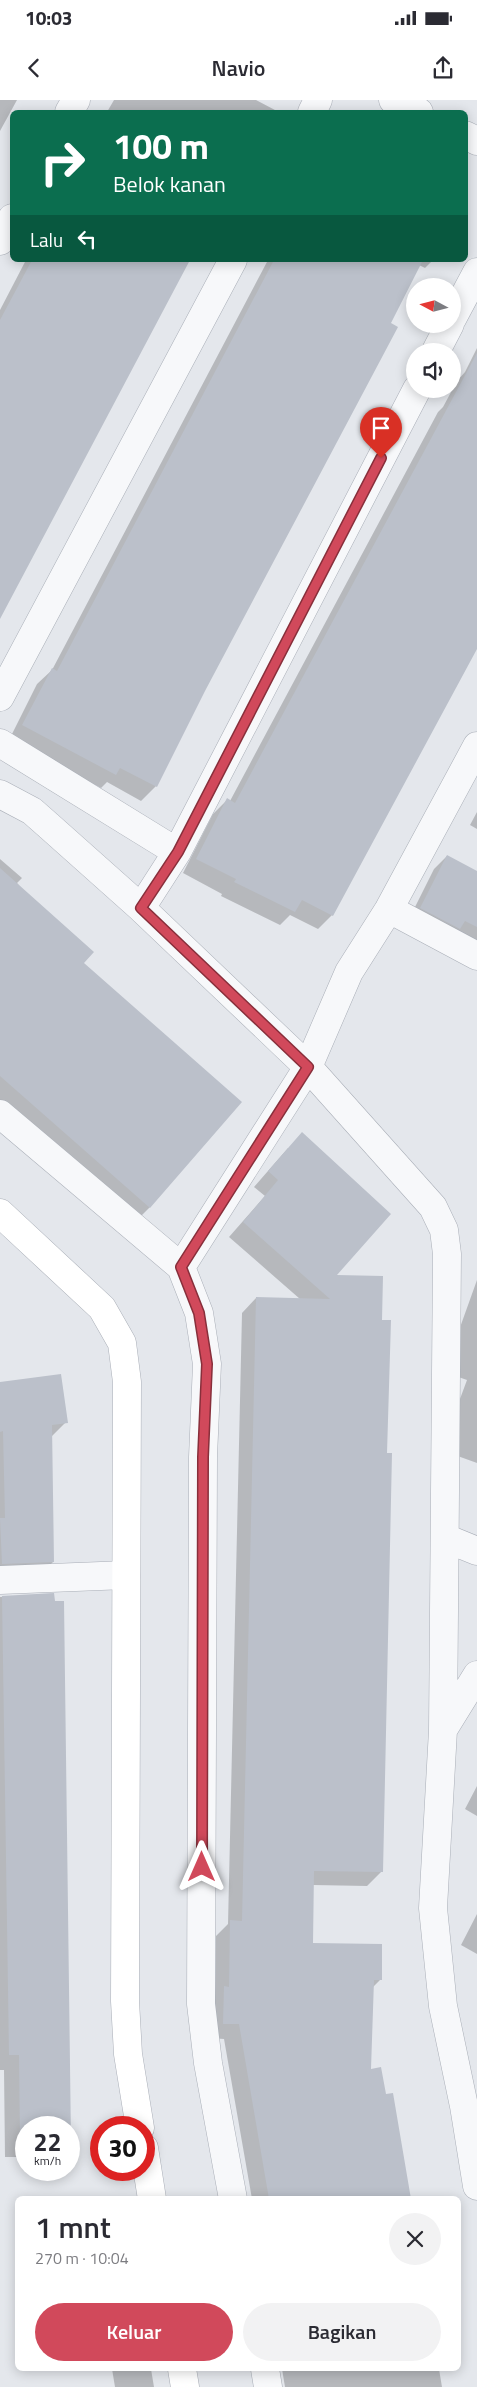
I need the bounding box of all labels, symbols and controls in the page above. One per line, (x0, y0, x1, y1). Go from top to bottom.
text: 10:03 (25, 3, 72, 32)
text: Navio (212, 51, 265, 85)
icon: back (20, 54, 48, 82)
icon: share (429, 54, 457, 82)
text: 100 m (113, 119, 209, 173)
icon: right (30, 130, 95, 195)
text: Belok kanan (113, 167, 226, 201)
text: Lalu (30, 225, 63, 254)
icon: left (73, 225, 101, 253)
north arrow (406, 278, 461, 332)
map controls (406, 278, 461, 398)
button: sound (406, 343, 461, 398)
pin (360, 407, 402, 458)
icon: arrive (367, 414, 395, 442)
position arrow (175, 1840, 227, 1892)
speed limit sign: 30 (90, 2116, 155, 2181)
text: 22 (33, 2123, 62, 2161)
text: km/h (34, 2151, 61, 2170)
text: 1 mnt (35, 2204, 111, 2250)
button: close (389, 2213, 441, 2265)
text: 270 m · 10:04 (35, 2246, 129, 2270)
button: Keluar (35, 2303, 233, 2361)
button: Bagikan (243, 2303, 441, 2361)

